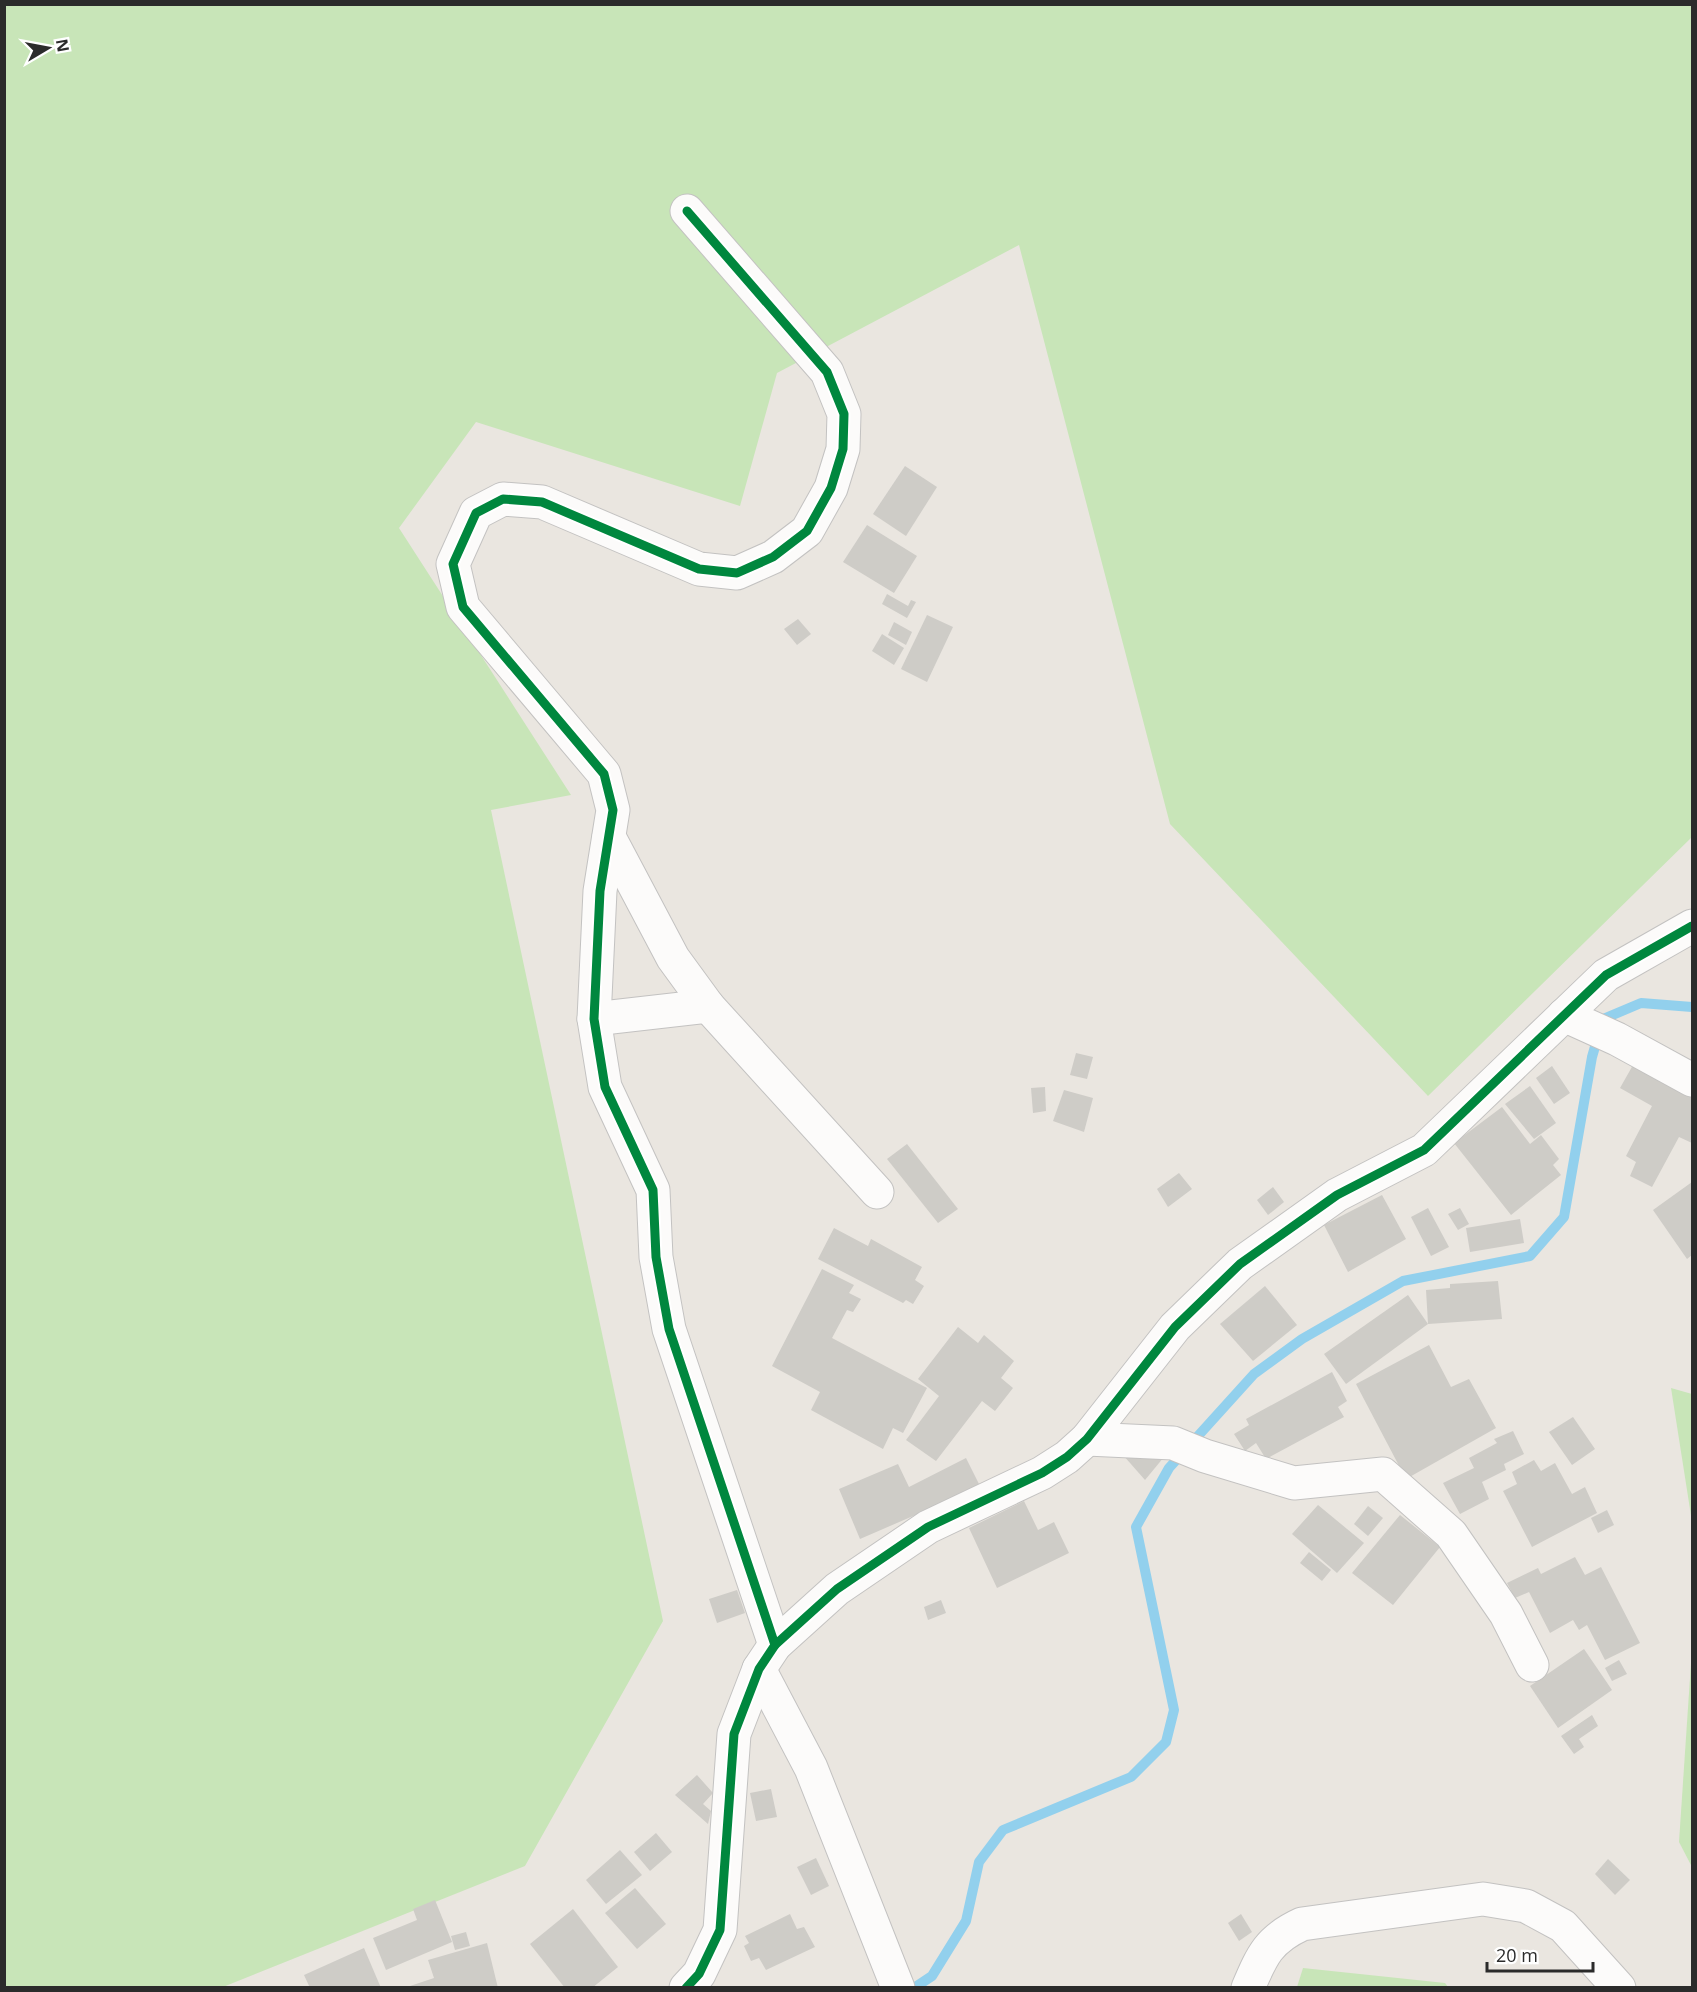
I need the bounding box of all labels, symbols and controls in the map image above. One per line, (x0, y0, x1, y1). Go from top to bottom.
north arrow (18, 18, 78, 78)
text: N (51, 37, 75, 54)
scale bar (1487, 1935, 1594, 1973)
text: 20 m (1496, 1943, 1538, 1967)

